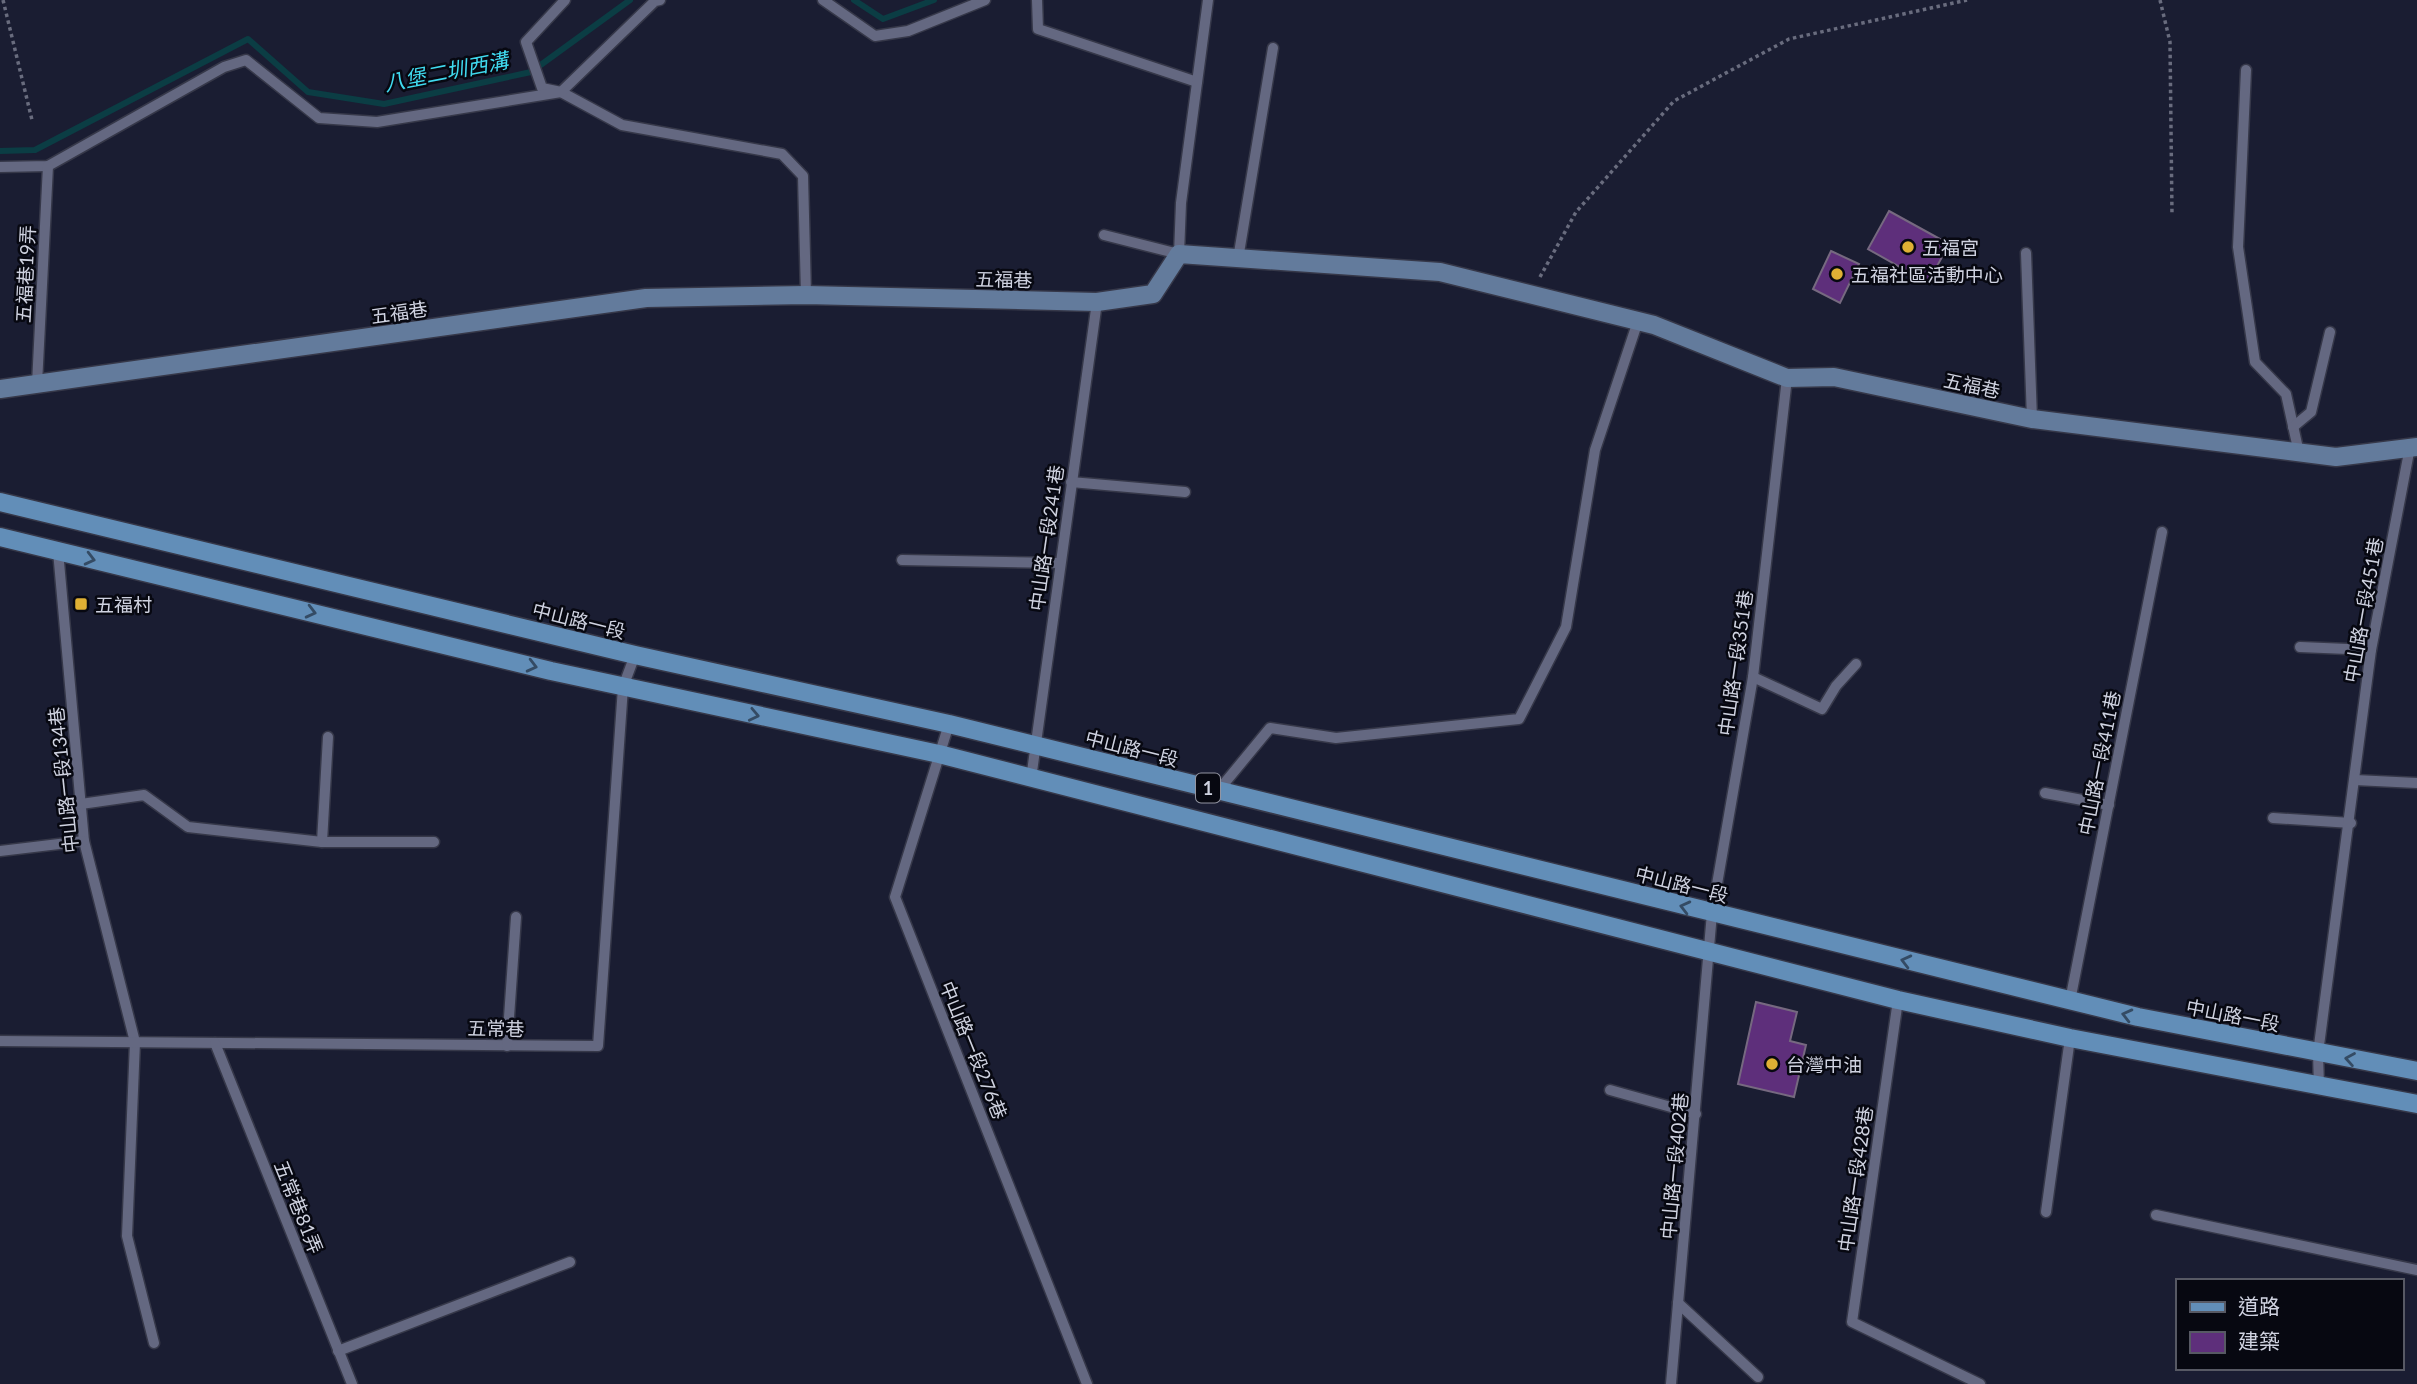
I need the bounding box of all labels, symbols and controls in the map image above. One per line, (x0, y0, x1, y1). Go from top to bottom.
water label: 八堡二圳西溝 (382, 46, 513, 95)
street label: 五福巷19弄 (11, 224, 39, 324)
place label: 五福宮 (1922, 236, 1979, 259)
marker: 五福宮 (1900, 239, 1916, 255)
place label: 五福社區活動中心 (1851, 263, 2003, 286)
marker: 五福社區活動中心 (1829, 266, 1845, 282)
street label: 五福巷 (975, 267, 1033, 291)
street label: 五福巷 (369, 297, 429, 327)
street label: 五福巷 (1942, 368, 2002, 402)
street label: 中山路一段241巷 (1024, 464, 1068, 612)
street label: 中山路一段451巷 (2339, 536, 2387, 684)
one-way arrow (84, 550, 96, 565)
street label: 中山路一段351巷 (1713, 589, 1757, 737)
place label: 五福村 (95, 593, 152, 616)
marker: 五福村 (73, 596, 89, 612)
street label: 中山路一段 (530, 597, 628, 643)
one-way arrow (305, 604, 317, 619)
one-way arrow (526, 658, 538, 672)
street label: 中山路一段411巷 (2074, 689, 2124, 837)
street label: 中山路一段134巷 (44, 706, 82, 854)
one-way arrow (748, 706, 760, 721)
street label: 中山路一段 (1083, 725, 1181, 771)
road number: 1 (1196, 774, 1220, 802)
street label: 中山路一段 (1633, 861, 1731, 907)
one-way arrow (1679, 900, 1691, 915)
one-way arrow (1900, 955, 1912, 969)
street label: 中山路一段276巷 (936, 978, 1012, 1122)
street label: 中山路一段 (2184, 995, 2282, 1035)
one-way arrow (2121, 1008, 2133, 1023)
street label: 五常巷 (467, 1016, 525, 1040)
one-way arrow (2344, 1052, 2356, 1067)
place label: 台灣中油 (1786, 1053, 1862, 1076)
marker: 台灣中油 (1764, 1056, 1780, 1072)
street label: 中山路一段402巷 (1656, 1092, 1692, 1240)
street label: 中山路一段428巷 (1833, 1105, 1877, 1253)
street label: 五常巷81弄 (270, 1157, 328, 1257)
legend (2176, 1279, 2403, 1370)
text: 道路 (2238, 1293, 2280, 1318)
text: 建築 (2238, 1328, 2280, 1353)

